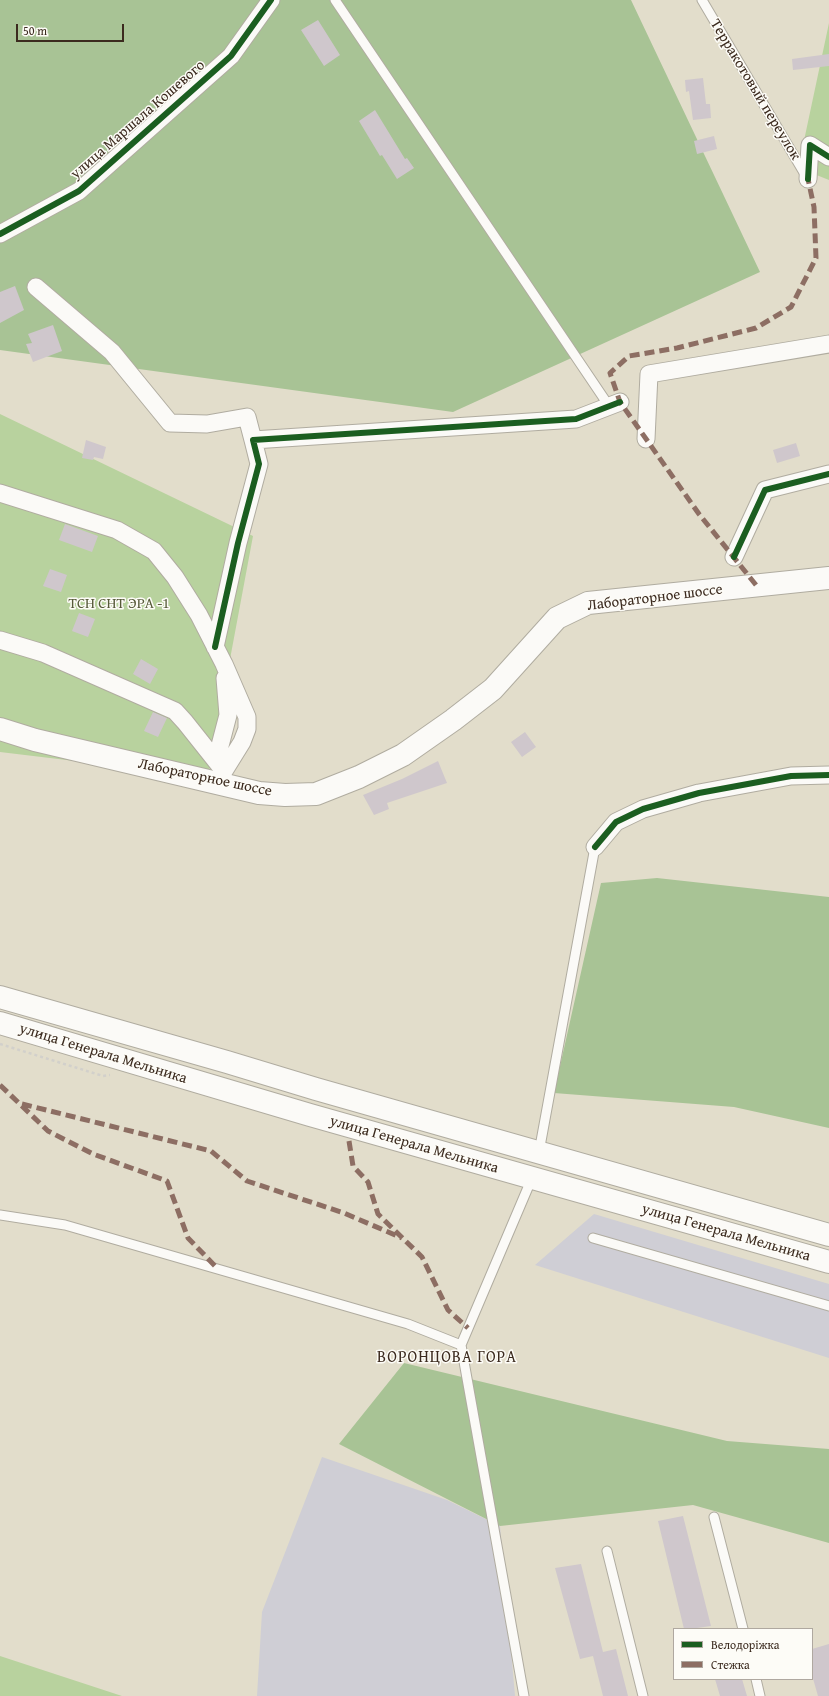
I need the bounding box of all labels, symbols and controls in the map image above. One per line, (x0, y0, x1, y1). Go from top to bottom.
scale bar (18, 16, 126, 42)
street label: Терракотовый переулок (706, 16, 804, 164)
text: 50 m (23, 22, 47, 39)
street label: улица Маршала Кошевого (67, 57, 209, 183)
street label: Лабораторное шоссе (586, 581, 724, 615)
park label: ТСН СНТ ЭРА -1 (68, 595, 170, 613)
street label: Лабораторное шоссе (136, 755, 274, 801)
street label: улица Генерала Мельника (17, 1020, 189, 1088)
street label: улица Генерала Мельника (328, 1112, 500, 1178)
street label: улица Генерала Мельника (640, 1200, 812, 1266)
district label: ВОРОНЦОВА ГОРА (377, 1348, 517, 1368)
legend (673, 1628, 813, 1680)
text: Велодоріжка (711, 1636, 779, 1653)
text: Стежка (711, 1656, 750, 1673)

